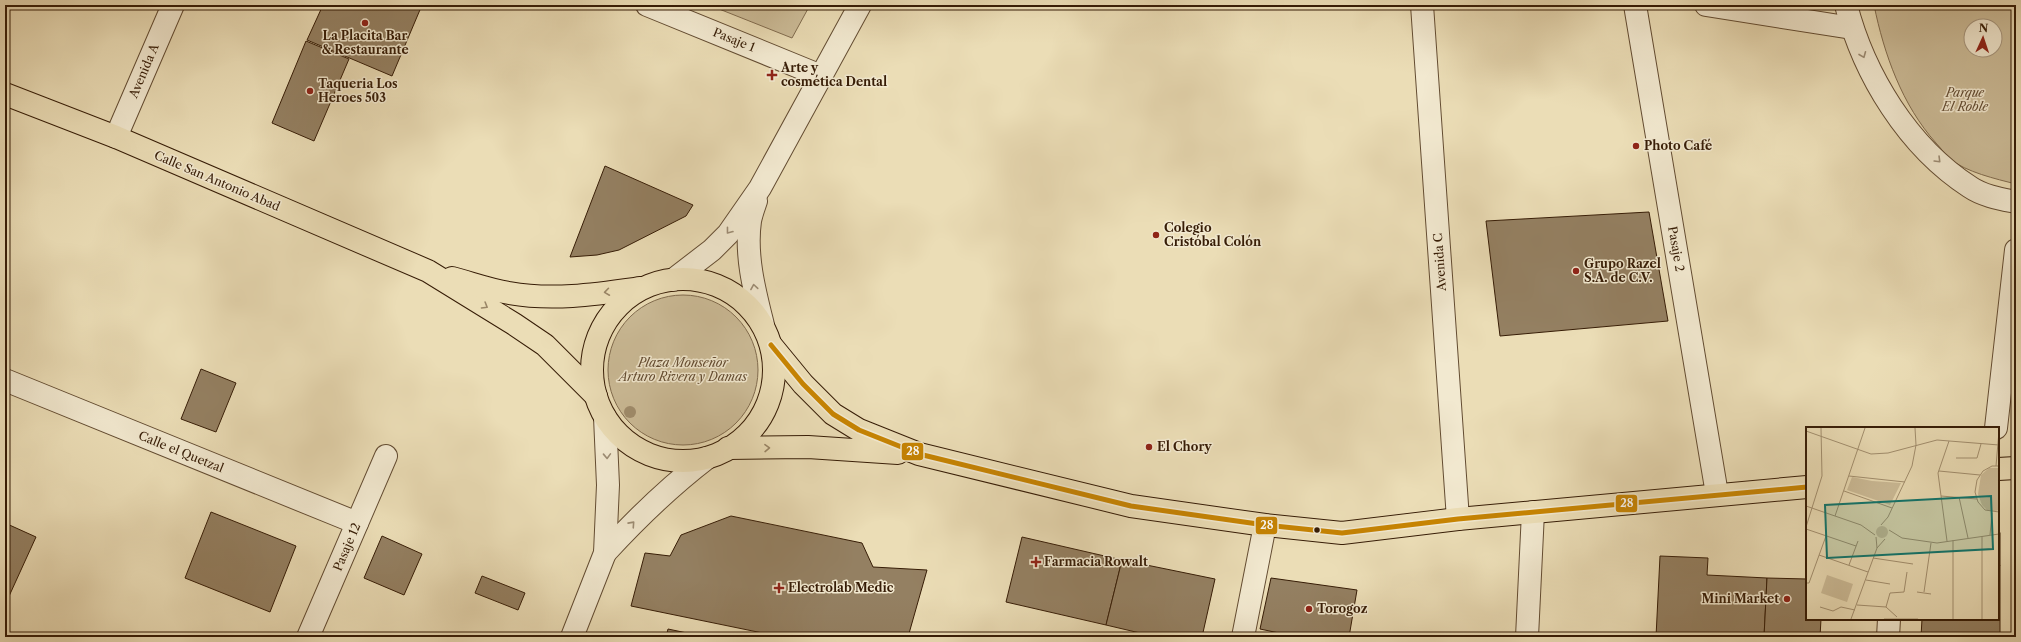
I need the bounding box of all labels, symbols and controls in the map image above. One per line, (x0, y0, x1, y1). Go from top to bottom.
marker: La Placita Bar & Restaurante (360, 18, 370, 28)
north arrow (1963, 18, 2003, 58)
text: N (1978, 21, 1989, 35)
street label: Pasaje 1 (711, 24, 757, 55)
place label: La Placita Bar & Restaurante (321, 28, 409, 57)
street label: Avenida A (125, 40, 162, 101)
one-way arrow (1859, 51, 1867, 58)
place label: Arte y cosmética Dental (780, 60, 887, 89)
marker: Arte y cosmética Dental (766, 69, 778, 81)
place label: Taqueria Los Heroes 503 (318, 76, 398, 105)
park label: Parque El Roble (1941, 85, 1989, 114)
marker: Taqueria Los Heroes 503 (305, 86, 315, 96)
place label: Photo Café (1644, 138, 1712, 153)
marker: Photo Café (1631, 141, 1641, 151)
street label: Calle San Antonio Abad (152, 147, 283, 214)
one-way arrow (1933, 155, 1941, 163)
place label: Colegio Cristóbal Colón (1164, 220, 1262, 249)
street label: Pasaje 2 (1665, 225, 1688, 273)
one-way arrow (727, 227, 734, 234)
marker: Colegio Cristóbal Colón (1151, 230, 1161, 240)
street label: Avenida C (1430, 233, 1449, 293)
place label: Grupo Razel S.A. de C.V. (1584, 256, 1661, 285)
marker: Grupo Razel S.A. de C.V. (1571, 266, 1581, 276)
one-way arrow (750, 284, 759, 290)
one-way arrow (604, 287, 610, 296)
one-way arrow (481, 302, 488, 309)
park label: Plaza Monseñor Arturo Rivera y Damas (617, 355, 748, 384)
inset map (1806, 427, 1999, 620)
street label: Calle el Quetzal (136, 428, 226, 476)
place label: El Chory (1157, 439, 1212, 454)
line badge: 28 (901, 442, 924, 461)
marker: El Chory (1144, 442, 1154, 452)
one-way arrow (764, 444, 770, 452)
text: 28 (906, 444, 920, 458)
one-way arrow (603, 453, 611, 459)
line badge: 28 (1615, 494, 1638, 513)
text: 28 (1620, 496, 1634, 510)
line badge: 28 (1255, 516, 1278, 535)
text: 28 (1260, 518, 1274, 532)
street label: Pasaje 12 (330, 520, 363, 573)
one-way arrow (627, 521, 634, 529)
unlabelled marker (1312, 525, 1322, 535)
place label: Farmacia Rowalt (1044, 554, 1148, 569)
marker: Farmacia Rowalt (1031, 557, 1041, 567)
place label: Electrolab Medic (788, 580, 894, 595)
marker: Electrolab Medic (773, 582, 785, 594)
place label: Mini Market (1701, 591, 1779, 606)
marker: Mini Market (1782, 594, 1792, 604)
place label: Torogoz (1317, 601, 1368, 616)
marker: Torogoz (1304, 604, 1314, 614)

